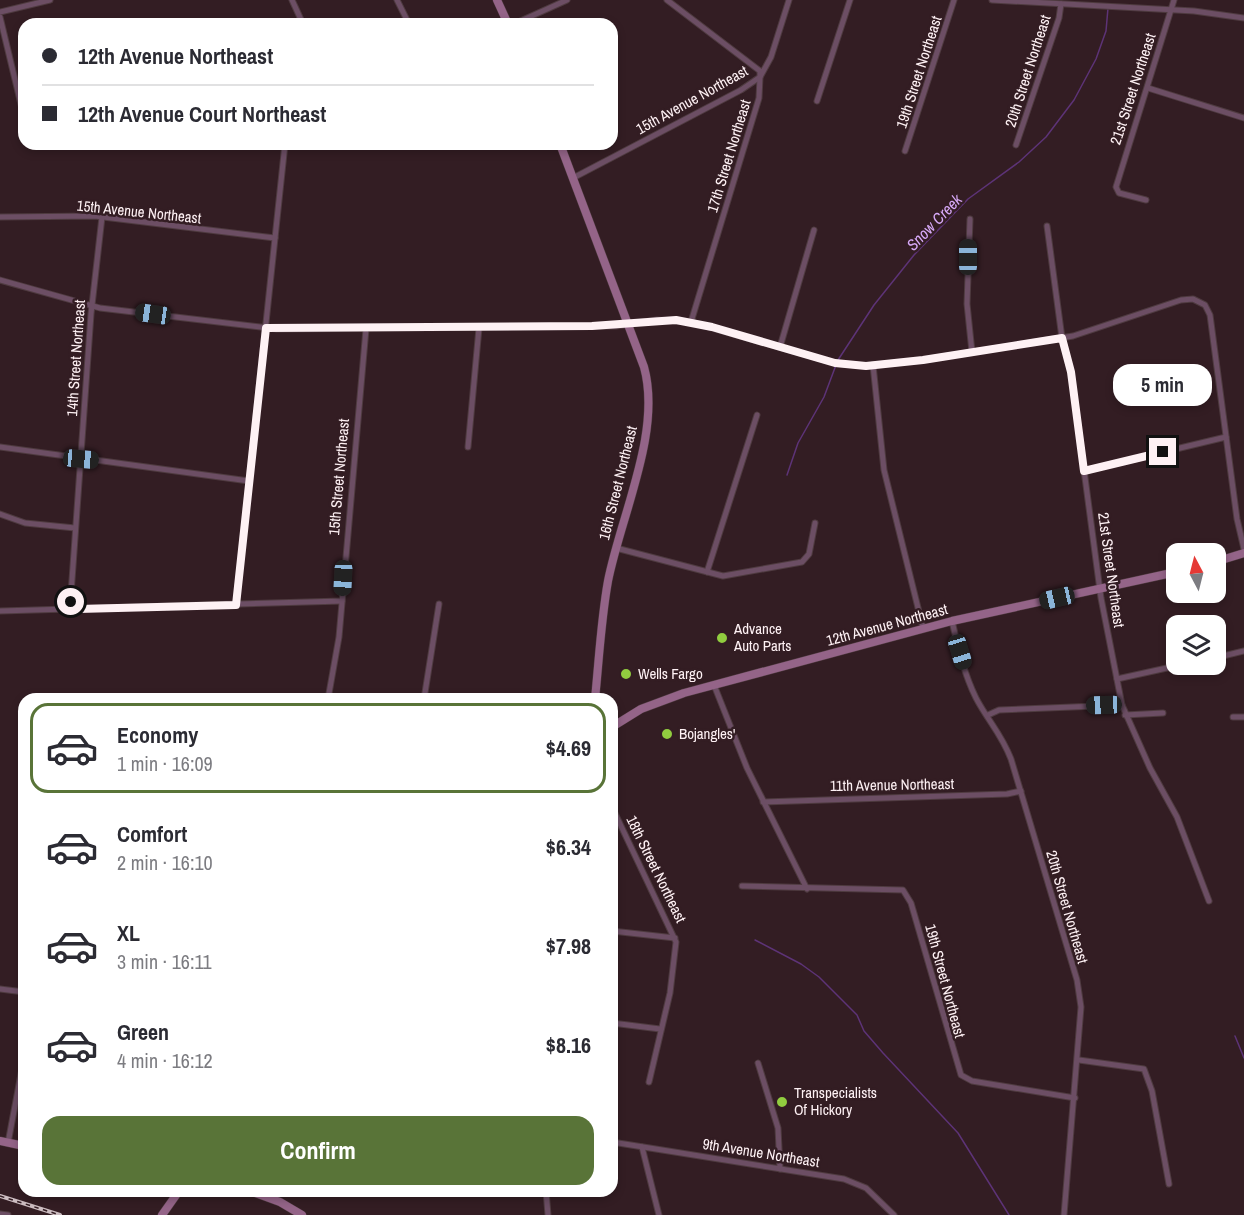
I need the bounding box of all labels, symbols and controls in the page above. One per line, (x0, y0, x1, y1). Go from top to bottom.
street label: 20th Street Northeast (999, 11, 1056, 130)
street label: 19th Street Northeast (890, 12, 947, 131)
street label: 21st Street Northeast (1105, 30, 1161, 147)
text: 12th Avenue Northeast (78, 41, 273, 71)
street label: 15th Avenue Northeast (632, 60, 752, 139)
street label: 17th Street Northeast (701, 96, 756, 215)
text: 12th Avenue Court Northeast (78, 99, 326, 129)
water label: Snow Creek (901, 188, 967, 255)
street label: 15th Avenue Northeast (76, 195, 203, 229)
car (959, 239, 977, 275)
street label: 14th Street Northeast (61, 298, 90, 417)
car (134, 303, 172, 325)
callout: 5 min (1114, 365, 1212, 407)
text: 5 min (1141, 371, 1184, 398)
street label: 15th Street Northeast (323, 417, 354, 536)
street label: 16th Street Northeast (593, 423, 642, 542)
route end (1149, 438, 1176, 465)
car (62, 448, 100, 470)
street label: 21st Street Northeast (1093, 511, 1130, 630)
north arrow (1166, 543, 1226, 603)
map controls (1166, 543, 1226, 675)
car (333, 560, 353, 596)
car (1037, 585, 1077, 611)
route start (57, 588, 84, 615)
street label: 12th Avenue Northeast (824, 598, 950, 651)
button: layers (1166, 615, 1226, 675)
place label: Advance Auto Parts (733, 618, 791, 656)
marker: Advance Auto Parts (715, 631, 729, 645)
car (946, 632, 974, 672)
place label: Wells Fargo (638, 663, 703, 684)
marker: Wells Fargo (619, 667, 633, 681)
car (1086, 695, 1122, 715)
text: Economy (117, 720, 198, 750)
icon: car (45, 721, 99, 775)
place label: Bojangles' (679, 723, 735, 744)
marker: Bojangles' (660, 727, 674, 741)
text: $4.69 (546, 733, 591, 763)
text: 1 min · 16:09 (117, 750, 213, 777)
street label: 11th Avenue Northeast (830, 773, 955, 796)
street label: 18th Street Northeast (621, 812, 692, 926)
text: Comfort (117, 819, 187, 849)
icon: car (45, 820, 99, 874)
text: $6.34 (546, 832, 591, 862)
street label: 20th Street Northeast (1041, 848, 1094, 967)
text: 2 min · 16:10 (117, 849, 213, 876)
text: XL (117, 918, 140, 948)
icon: car (45, 919, 99, 973)
street label: 19th Street Northeast (920, 922, 971, 1041)
text: $7.98 (546, 931, 591, 961)
text: 3 min · 16:11 (117, 948, 212, 975)
text: Green (117, 1017, 169, 1047)
icon: car (45, 1018, 99, 1072)
text: $8.16 (546, 1030, 591, 1060)
text: 4 min · 16:12 (117, 1047, 213, 1074)
place label: Transpecialists Of Hickory (794, 1082, 877, 1120)
marker: Transpecialists Of Hickory (775, 1095, 789, 1109)
button: Confirm (42, 1116, 594, 1185)
street label: 9th Avenue Northeast (701, 1133, 822, 1172)

